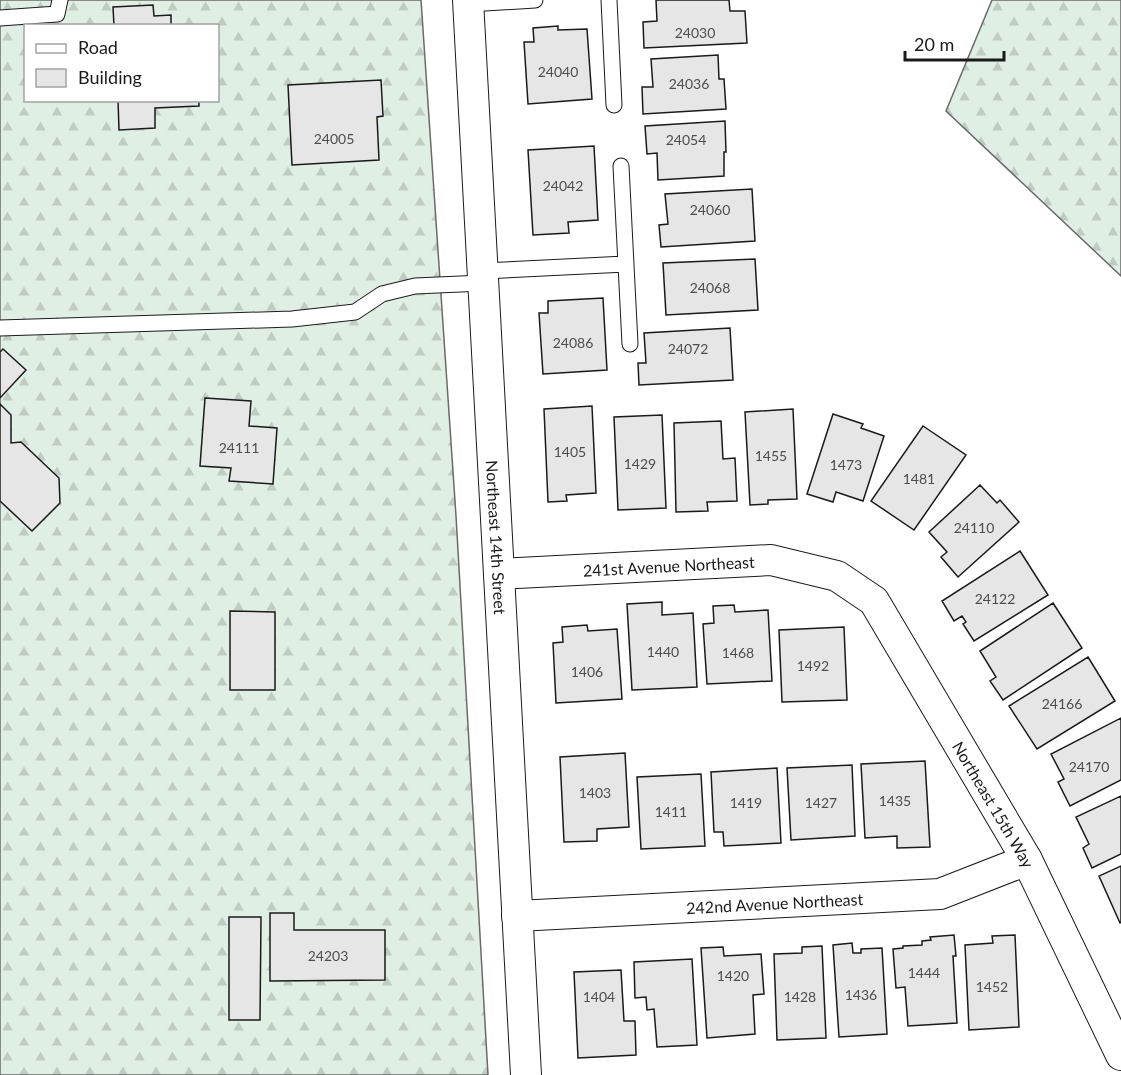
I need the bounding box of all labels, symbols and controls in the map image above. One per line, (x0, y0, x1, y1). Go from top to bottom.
legend (24, 24, 219, 102)
house number: 24030 (675, 24, 715, 41)
scale bar (905, 24, 1004, 62)
text: 20 m (914, 33, 954, 55)
text: Road (78, 36, 118, 58)
house number: 24040 (538, 63, 578, 80)
text: Building (78, 66, 142, 88)
house number: 24036 (669, 75, 709, 92)
house number: 24005 (314, 130, 354, 147)
house number: 24054 (666, 131, 706, 148)
house number: 24042 (543, 177, 583, 194)
house number: 24060 (690, 201, 730, 218)
house number: 24068 (690, 279, 730, 296)
house number: 24086 (553, 334, 593, 351)
house number: 24072 (668, 340, 708, 357)
house number: 24111 (219, 439, 259, 456)
house number: 1405 (554, 443, 586, 460)
house number: 1455 (755, 447, 787, 464)
house number: 1429 (624, 455, 656, 472)
house number: 1473 (830, 456, 862, 473)
street label: Northeast 14th Street (483, 460, 511, 615)
house number: 1481 (903, 470, 935, 487)
house number: 24110 (954, 519, 994, 536)
street label: 241st Avenue Northeast (582, 551, 755, 579)
house number: 24122 (975, 590, 1015, 607)
house number: 1440 (647, 643, 679, 660)
house number: 1468 (722, 644, 754, 661)
house number: 1492 (797, 657, 829, 674)
house number: 1406 (571, 663, 603, 680)
house number: 24166 (1042, 695, 1082, 712)
street label: Northeast 15th Way (949, 738, 1039, 871)
house number: 24170 (1069, 758, 1109, 775)
house number: 1403 (579, 784, 611, 801)
house number: 1435 (879, 792, 911, 809)
house number: 1419 (730, 794, 762, 811)
house number: 1427 (805, 794, 837, 811)
house number: 1411 (655, 803, 687, 820)
street label: 242nd Avenue Northeast (686, 889, 864, 917)
house number: 24203 (308, 947, 348, 964)
house number: 1444 (908, 964, 940, 981)
house number: 1420 (717, 967, 749, 984)
house number: 1452 (976, 978, 1008, 995)
house number: 1436 (845, 986, 877, 1003)
house number: 1404 (583, 988, 615, 1005)
house number: 1428 (784, 988, 816, 1005)

